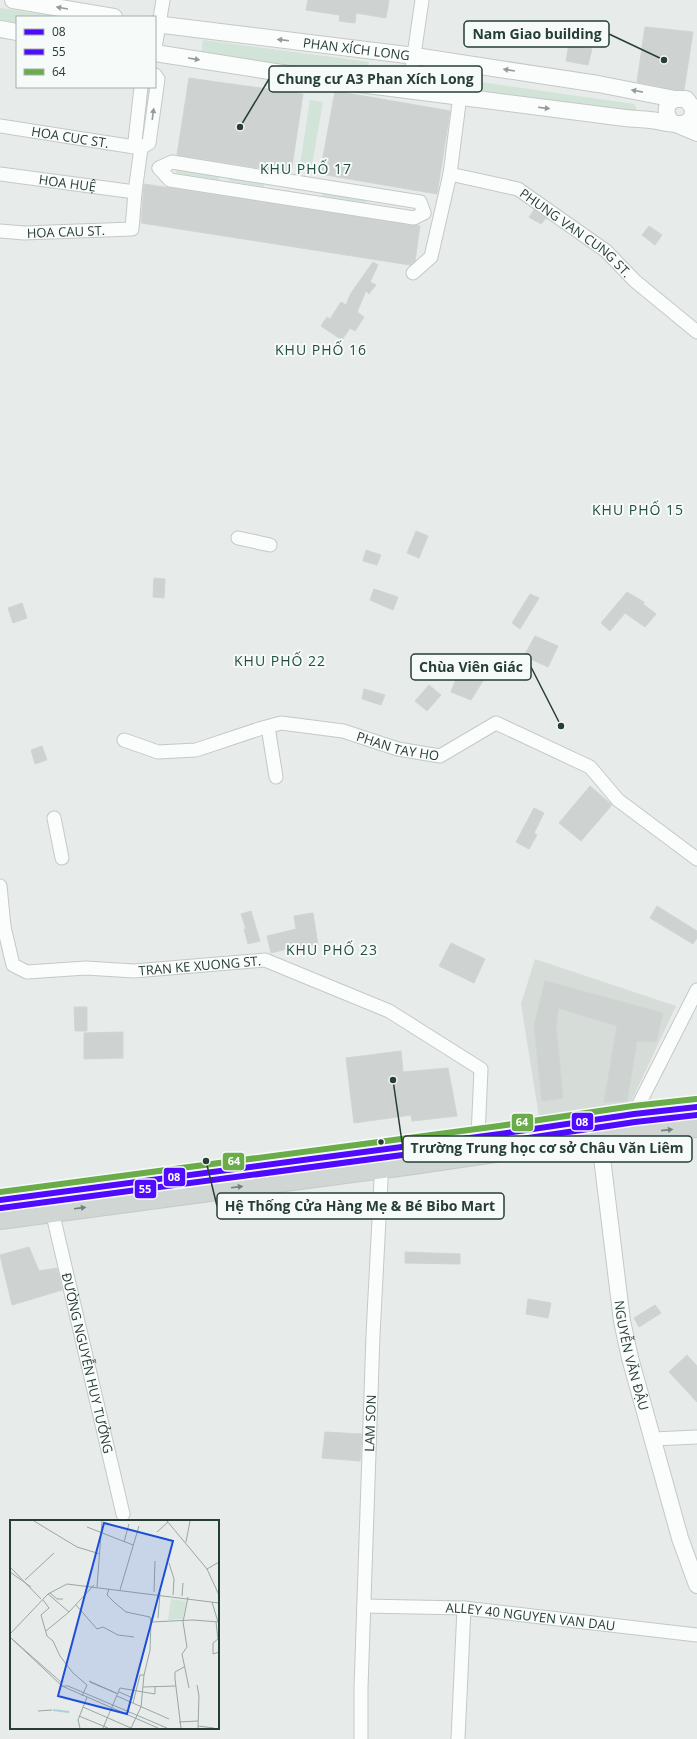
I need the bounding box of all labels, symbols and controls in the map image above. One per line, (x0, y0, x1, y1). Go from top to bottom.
one-way arrow (56, 5, 68, 11)
legend (16, 16, 156, 88)
callout: Nam Giao building (464, 21, 609, 47)
text: 08 (52, 23, 66, 40)
text: Nam Giao building (472, 24, 602, 43)
street label: PHAN XÍCH LONG (302, 33, 411, 64)
one-way arrow (277, 37, 289, 43)
text: 55 (52, 43, 66, 60)
one-way arrow (187, 56, 200, 62)
text: 64 (52, 63, 66, 80)
callout: Chung cư A3 Phan Xích Long (269, 66, 482, 92)
one-way arrow (503, 67, 515, 73)
text: Chung cư A3 Phan Xích Long (276, 69, 474, 88)
one-way arrow (631, 87, 643, 93)
one-way arrow (538, 105, 550, 111)
one-way arrow (150, 108, 156, 120)
street label: HOA CUC ST. (30, 122, 110, 152)
district label: KHU PHỐ 17 (260, 159, 352, 178)
street label: HOA HUỆ (38, 170, 97, 196)
street label: PHUNG VAN CUNG ST. (516, 184, 636, 281)
street label: HOA CAU ST. (26, 221, 105, 242)
district label: KHU PHỐ 16 (275, 340, 367, 359)
district label: KHU PHỐ 15 (592, 500, 684, 519)
district label: KHU PHỐ 22 (234, 651, 326, 670)
callout: Chùa Viên Giác (411, 654, 531, 680)
text: Chùa Viên Giác (419, 657, 523, 676)
street label: PHAN TAY HO (354, 727, 441, 765)
district label: KHU PHỐ 23 (286, 940, 378, 959)
street label: TRAN KE XUONG ST. (138, 951, 262, 980)
line badge: 08 (571, 1112, 594, 1131)
line badge: 64 (511, 1113, 534, 1132)
text: 64 (516, 1114, 529, 1129)
text: 08 (576, 1114, 588, 1129)
one-way arrow (661, 1127, 673, 1133)
callout: Trường Trung học cơ sở Châu Văn Liêm (403, 1136, 692, 1162)
unlabelled marker (376, 1137, 386, 1147)
text: Trường Trung học cơ sở Châu Văn Liêm (411, 1138, 683, 1157)
line badge: 64 (222, 1152, 245, 1171)
text: 64 (228, 1153, 241, 1168)
line badge: 08 (163, 1167, 186, 1187)
text: 08 (168, 1169, 180, 1184)
line badge: 55 (134, 1179, 157, 1199)
text: 55 (139, 1181, 151, 1196)
one-way arrow (231, 1184, 243, 1190)
callout: Hệ Thống Cửa Hàng Mẹ & Bé Bibo Mart (217, 1193, 504, 1219)
text: Hệ Thống Cửa Hàng Mẹ & Bé Bibo Mart (225, 1196, 495, 1215)
one-way arrow (74, 1205, 86, 1211)
street label: ĐƯỜNG NGUYỄN HUY TƯỞNG (58, 1271, 117, 1455)
street label: NGUYỄN VĂN ĐẬU (611, 1299, 653, 1413)
street label: LAM SON (360, 1394, 380, 1452)
inset map (10, 1520, 219, 1729)
street label: ALLEY 40 NGUYEN VAN DAU (445, 1599, 616, 1634)

